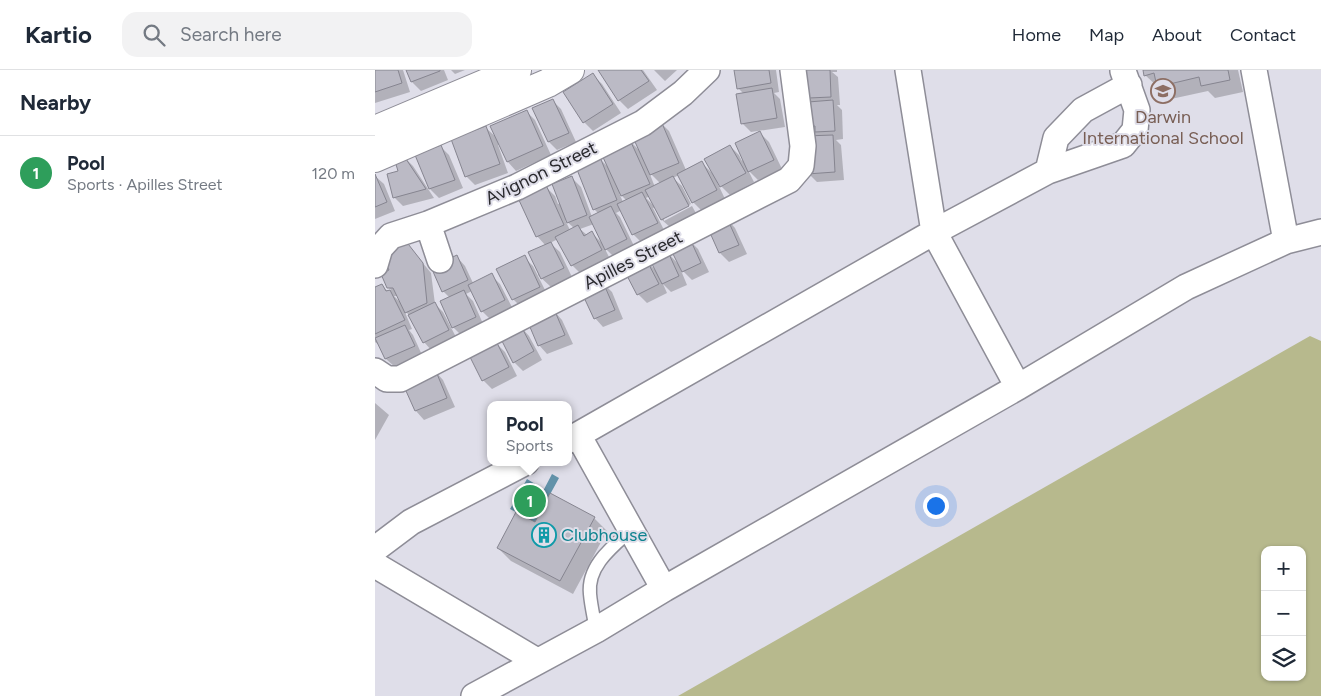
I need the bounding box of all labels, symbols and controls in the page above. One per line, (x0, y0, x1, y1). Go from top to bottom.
search box (122, 12, 472, 57)
text: Kartio (25, 20, 92, 49)
icon: search (140, 21, 168, 49)
text: Search here (180, 23, 282, 46)
text: Home (1012, 24, 1061, 46)
text: Map (1089, 24, 1124, 46)
text: About (1152, 24, 1202, 46)
text: Contact (1230, 24, 1296, 46)
school or university icon: Darwin International School (1150, 78, 1176, 104)
text: Nearby (20, 90, 91, 115)
place label: Darwin International School (1082, 106, 1244, 149)
street label: Avignon Street (482, 136, 601, 210)
text: Pool (67, 152, 105, 175)
text: 1 (33, 164, 39, 183)
text: 120 m (312, 164, 355, 183)
text: Sports · Apilles Street (67, 175, 222, 194)
street label: Apilles Street (580, 226, 686, 294)
popup (487, 401, 572, 466)
text: Pool (506, 413, 544, 436)
text: Sports (506, 436, 553, 455)
pin: 1 (514, 482, 546, 520)
your location (923, 493, 949, 519)
building icon: Clubhouse (531, 522, 557, 548)
place label: Clubhouse (561, 524, 647, 546)
map controls (1261, 546, 1306, 681)
button: + (1261, 546, 1306, 591)
button: − (1261, 591, 1306, 636)
button: layers (1261, 636, 1306, 681)

